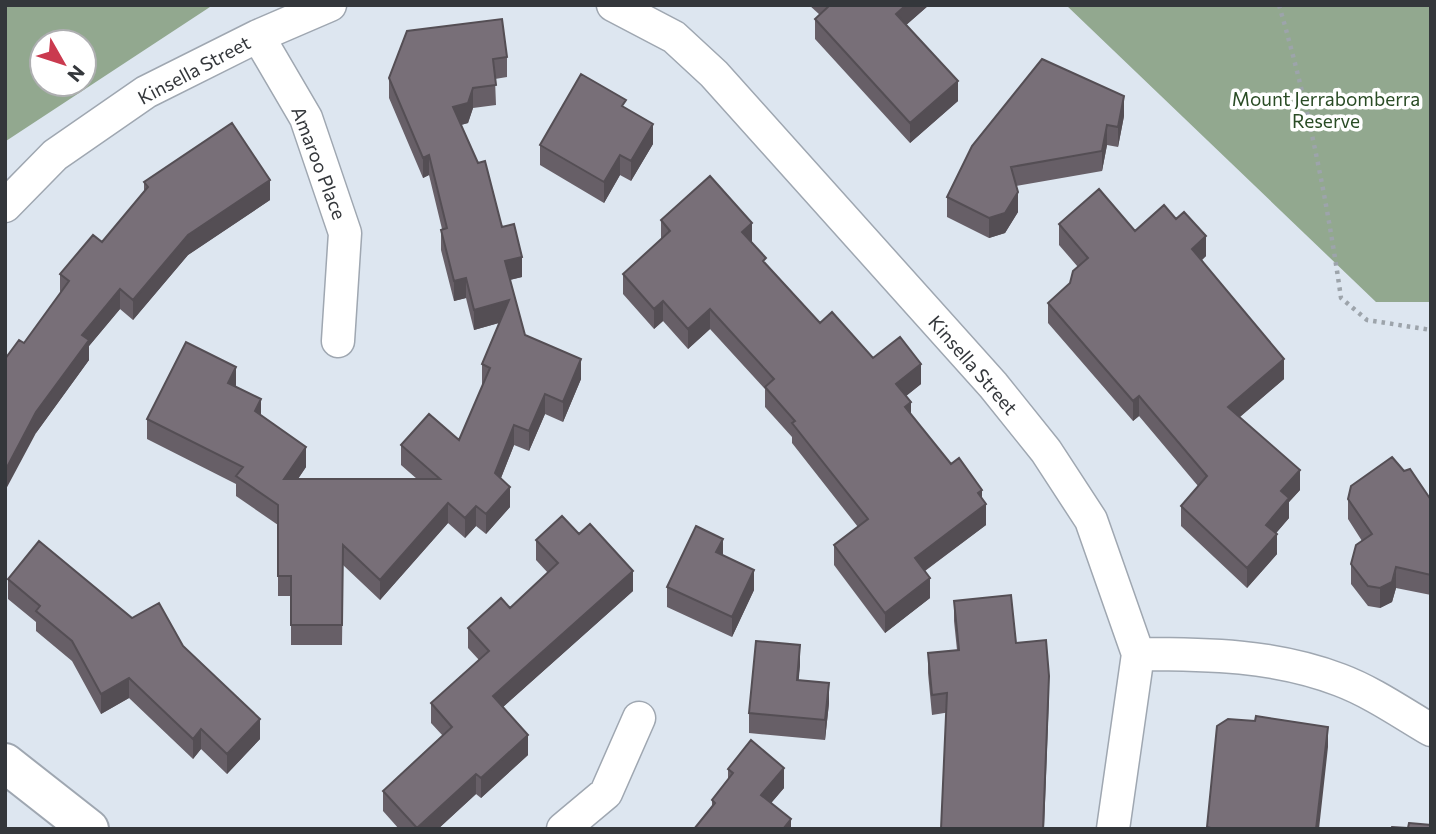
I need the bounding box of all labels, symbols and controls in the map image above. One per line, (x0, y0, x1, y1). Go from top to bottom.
north arrow (28, 28, 98, 98)
street label: Kinsella Street (134, 30, 254, 109)
text: N (63, 61, 90, 87)
park label: Mount Jerrabomberra Reserve (1232, 87, 1420, 132)
street label: Amaroo Place (287, 103, 352, 223)
street label: Kinsella Street (924, 310, 1023, 419)

